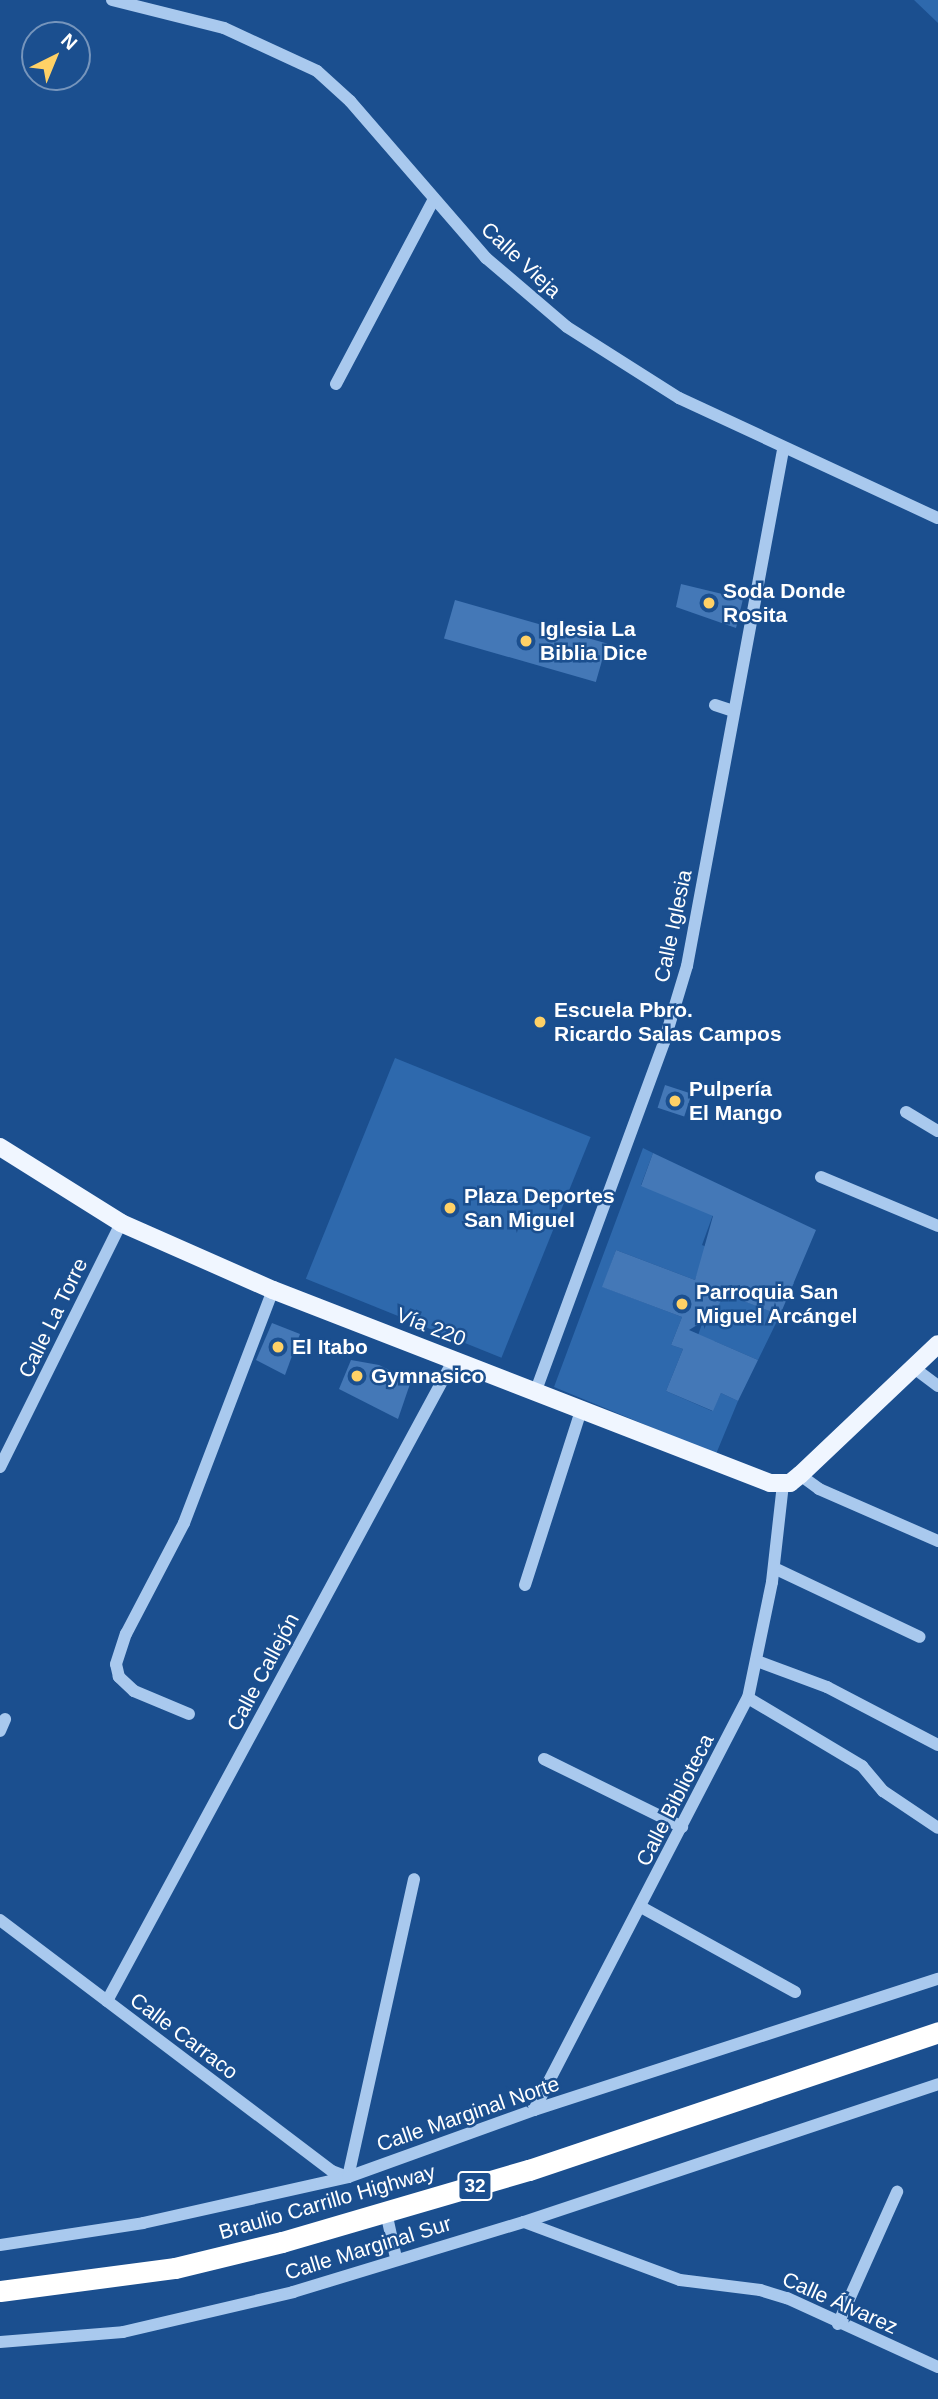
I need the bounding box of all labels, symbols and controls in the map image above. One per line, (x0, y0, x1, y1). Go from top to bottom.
north arrow (21, 21, 91, 91)
text: N (57, 29, 81, 54)
street label: Calle Vieja (476, 217, 566, 303)
place label: Soda Donde Rosita (723, 578, 846, 628)
marker: Soda Donde Rosita (701, 595, 717, 611)
place label: Iglesia La Biblia Dice (540, 616, 647, 666)
marker: Iglesia La Biblia Dice (518, 633, 534, 649)
street label: Calle Iglesia (649, 867, 697, 985)
place label: Escuela Pbro. Ricardo Salas Campos (554, 997, 782, 1047)
marker: Escuela Pbro. Ricardo Salas Campos (532, 1014, 548, 1030)
place label: Pulpería El Mango (689, 1076, 782, 1126)
marker: Pulpería El Mango (667, 1093, 683, 1109)
place label: Plaza Deportes San Miguel (464, 1183, 615, 1233)
marker: Plaza Deportes San Miguel (442, 1200, 458, 1216)
street label: Calle La Torre (13, 1254, 93, 1382)
place label: Parroquia San Miguel Arcángel (696, 1279, 858, 1329)
marker: Parroquia San Miguel Arcángel (674, 1296, 690, 1312)
street label: Vía 220 (393, 1302, 469, 1352)
place label: El Itabo (292, 1334, 368, 1360)
marker: El Itabo (270, 1339, 286, 1355)
place label: Gymnasico (371, 1363, 484, 1389)
marker: Gymnasico (349, 1368, 365, 1384)
street label: Calle Callejón (221, 1609, 305, 1735)
street label: Calle Biblioteca (631, 1730, 719, 1870)
street label: Calle Carraco (125, 1987, 243, 2085)
street label: Calle Marginal Norte (373, 2071, 563, 2157)
street label: Braulio Carrillo Highway (216, 2159, 438, 2245)
road number: 32 (456, 2170, 494, 2202)
street label: Calle Marginal Sur (282, 2211, 454, 2285)
street label: Calle Álvarez (778, 2266, 902, 2340)

